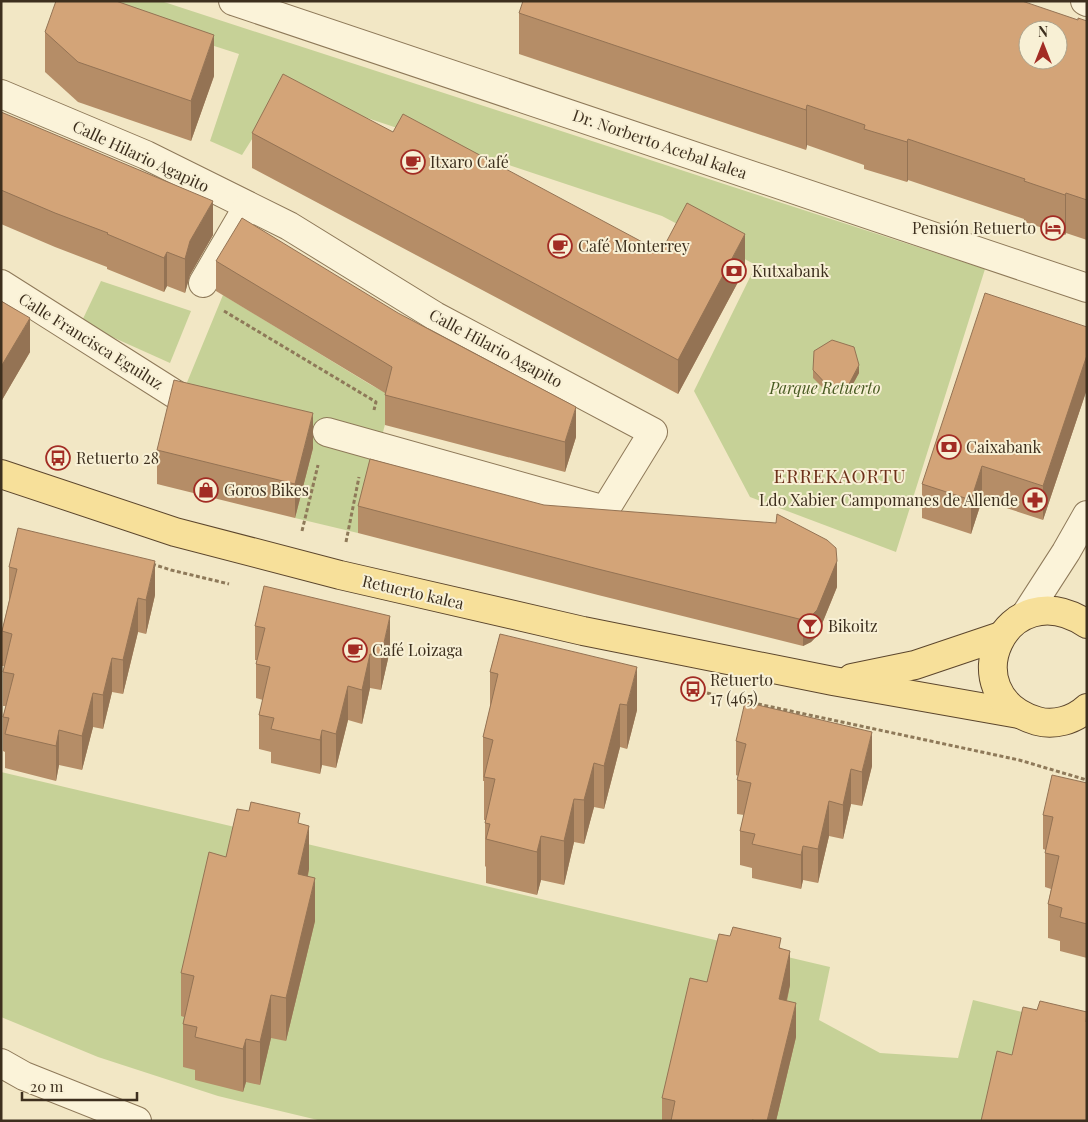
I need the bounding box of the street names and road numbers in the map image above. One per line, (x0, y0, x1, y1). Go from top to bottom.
street label: Dr. Norberto Acebal kalea (570, 104, 750, 183)
street label: Calle Hilario Agapito (70, 115, 213, 196)
street label: Calle Francisca Eguiluz (15, 288, 168, 394)
street label: Calle Hilario Agapito (426, 304, 567, 392)
street label: Retuerto kalea (360, 570, 466, 613)

